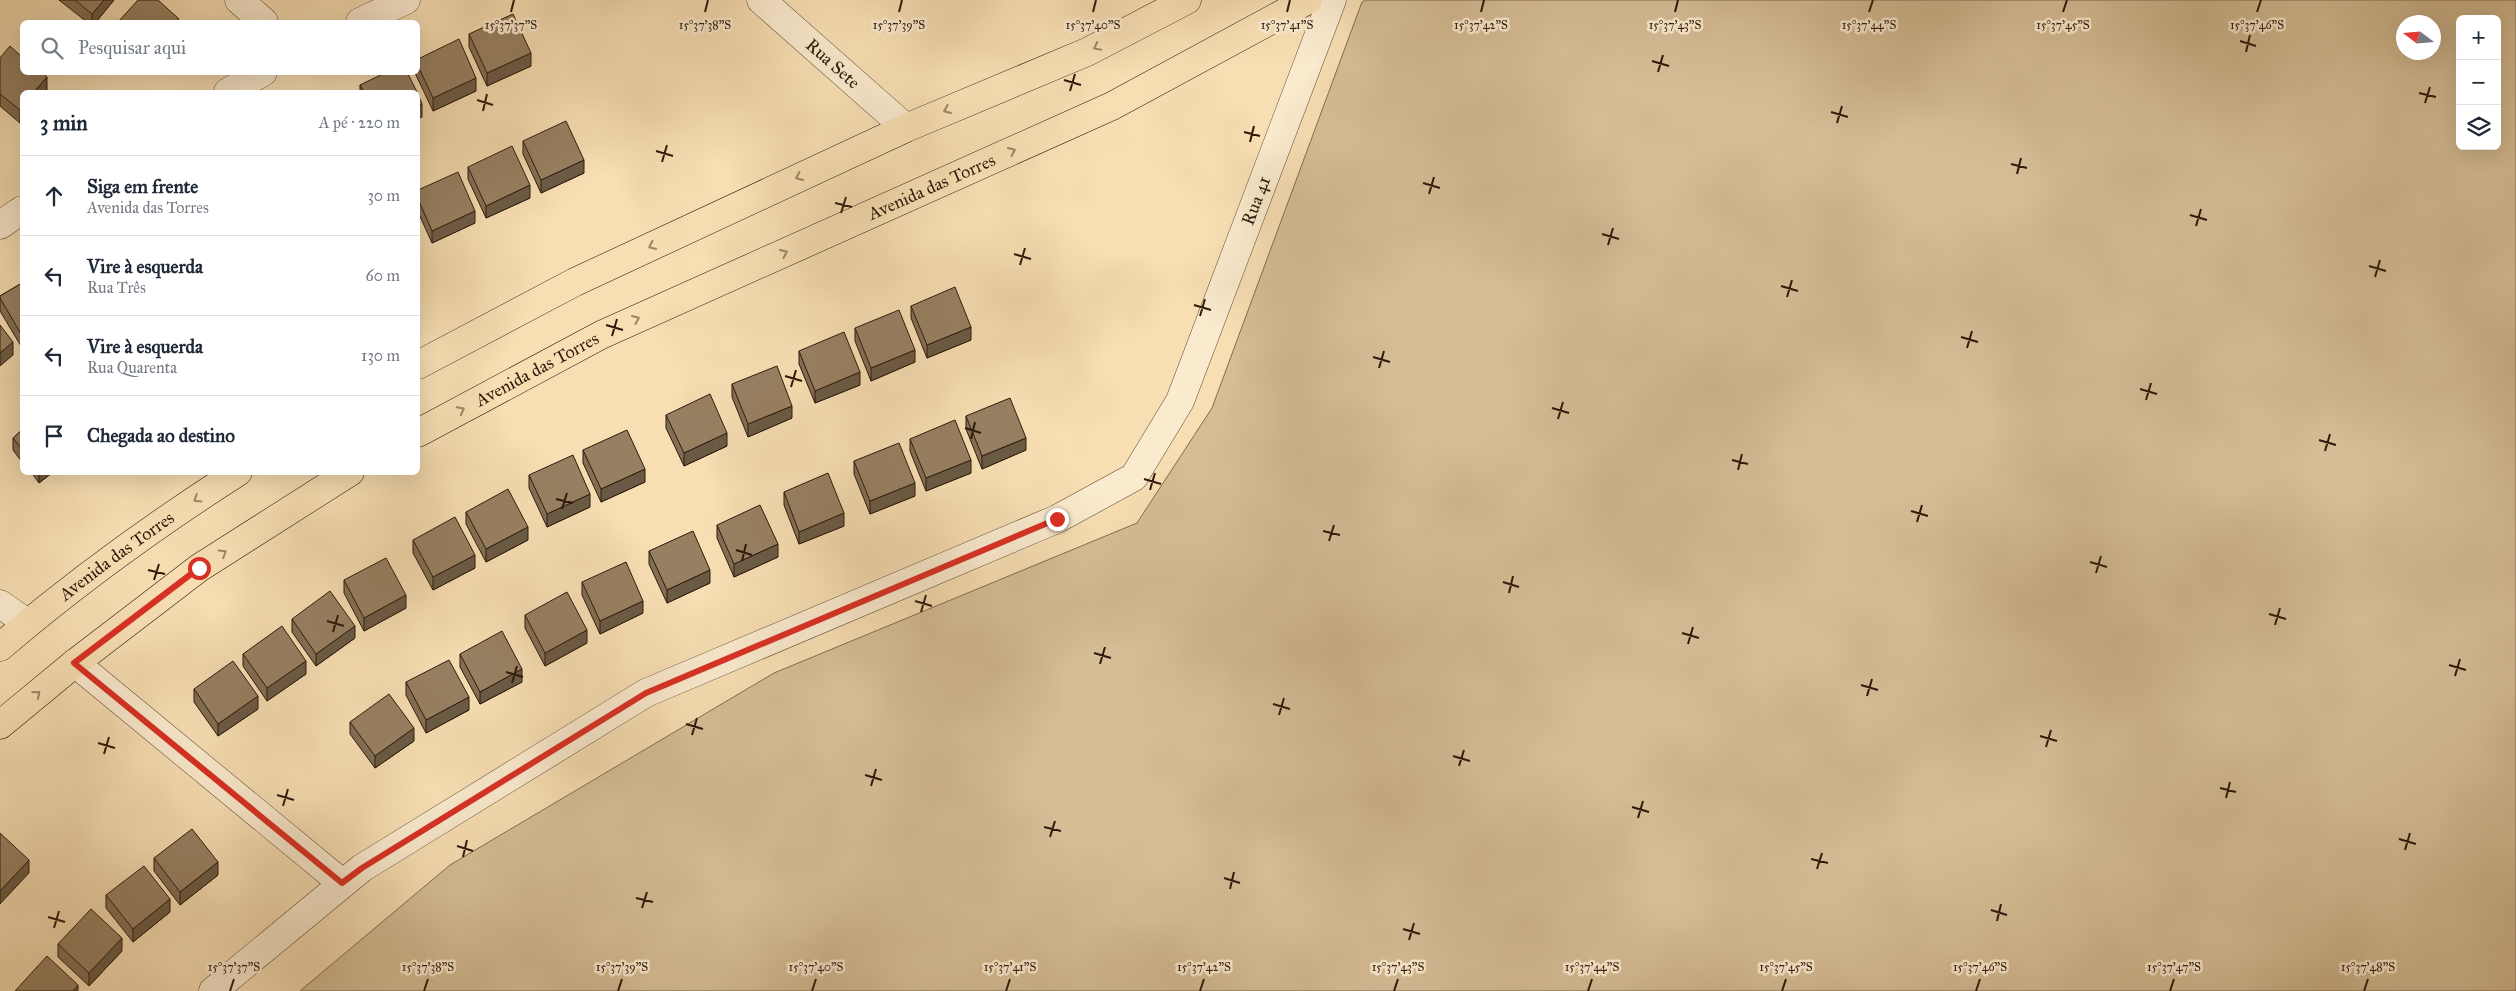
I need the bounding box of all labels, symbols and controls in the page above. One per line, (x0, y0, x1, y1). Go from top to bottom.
north arrow (2396, 15, 2441, 60)
map controls (2456, 15, 2501, 150)
button: + (2456, 15, 2501, 60)
text: 15°37'37"S (485, 18, 537, 32)
text: 15°37'38"S (679, 18, 731, 32)
text: 15°37'39"S (873, 18, 925, 32)
text: 15°37'40"S (1066, 18, 1121, 32)
text: 15°37'41"S (1261, 18, 1313, 32)
text: 15°37'42"S (1454, 18, 1508, 32)
text: 15°37'43"S (1649, 18, 1701, 32)
text: 15°37'44"S (1842, 18, 1896, 32)
text: 15°37'45"S (2036, 18, 2090, 32)
text: 15°37'46"S (2230, 18, 2284, 32)
search box (20, 20, 420, 75)
icon: search (38, 34, 66, 62)
street label: Rua Sete (801, 34, 865, 93)
text: Pesquisar aqui (78, 36, 186, 59)
one-way arrow (1093, 41, 1102, 51)
button: − (2456, 60, 2501, 105)
one-way arrow (943, 104, 952, 115)
button: layers (2456, 105, 2501, 150)
text: 3 min (40, 110, 88, 136)
text: A pé · 220 m (319, 113, 400, 132)
one-way arrow (1007, 146, 1016, 157)
street label: Avenida das Torres (864, 149, 999, 225)
one-way arrow (795, 171, 804, 182)
street label: Rua 41 (1237, 173, 1275, 228)
text: Siga em frente (87, 175, 198, 198)
icon: ahead (40, 182, 68, 210)
text: 30 m (367, 186, 400, 205)
text: Avenida das Torres (87, 198, 209, 217)
one-way arrow (648, 240, 657, 250)
one-way arrow (779, 249, 788, 259)
text: Vire à esquerda (87, 255, 203, 278)
icon: left (40, 262, 68, 290)
text: 60 m (366, 266, 400, 285)
text: Rua Três (87, 278, 146, 297)
one-way arrow (631, 315, 640, 326)
street label: Avenida das Torres (470, 327, 603, 412)
text: Vire à esquerda (87, 335, 203, 358)
icon: left (40, 342, 68, 370)
text: 130 m (361, 346, 400, 365)
text: Rua Quarenta (87, 358, 177, 377)
one-way arrow (455, 406, 464, 416)
icon: arrive (40, 422, 68, 450)
text: Chegada ao destino (87, 424, 235, 447)
one-way arrow (194, 492, 203, 502)
street label: Avenida das Torres (54, 507, 178, 606)
route end (1046, 508, 1069, 531)
one-way arrow (217, 550, 226, 560)
route start (188, 557, 211, 580)
one-way arrow (32, 690, 41, 699)
text: 15°37'37"S (208, 960, 260, 974)
text: 15°37'38"S (402, 960, 454, 974)
text: 15°37'39"S (596, 960, 648, 974)
text: 15°37'40"S (789, 960, 844, 974)
text: 15°37'41"S (984, 960, 1036, 974)
text: 15°37'42"S (1177, 960, 1231, 974)
text: 15°37'43"S (1372, 960, 1424, 974)
text: 15°37'44"S (1565, 960, 1619, 974)
text: 15°37'45"S (1759, 960, 1813, 974)
text: 15°37'46"S (1953, 960, 2007, 974)
text: 15°37'47"S (2147, 960, 2201, 974)
text: 15°37'48"S (2341, 960, 2395, 974)

